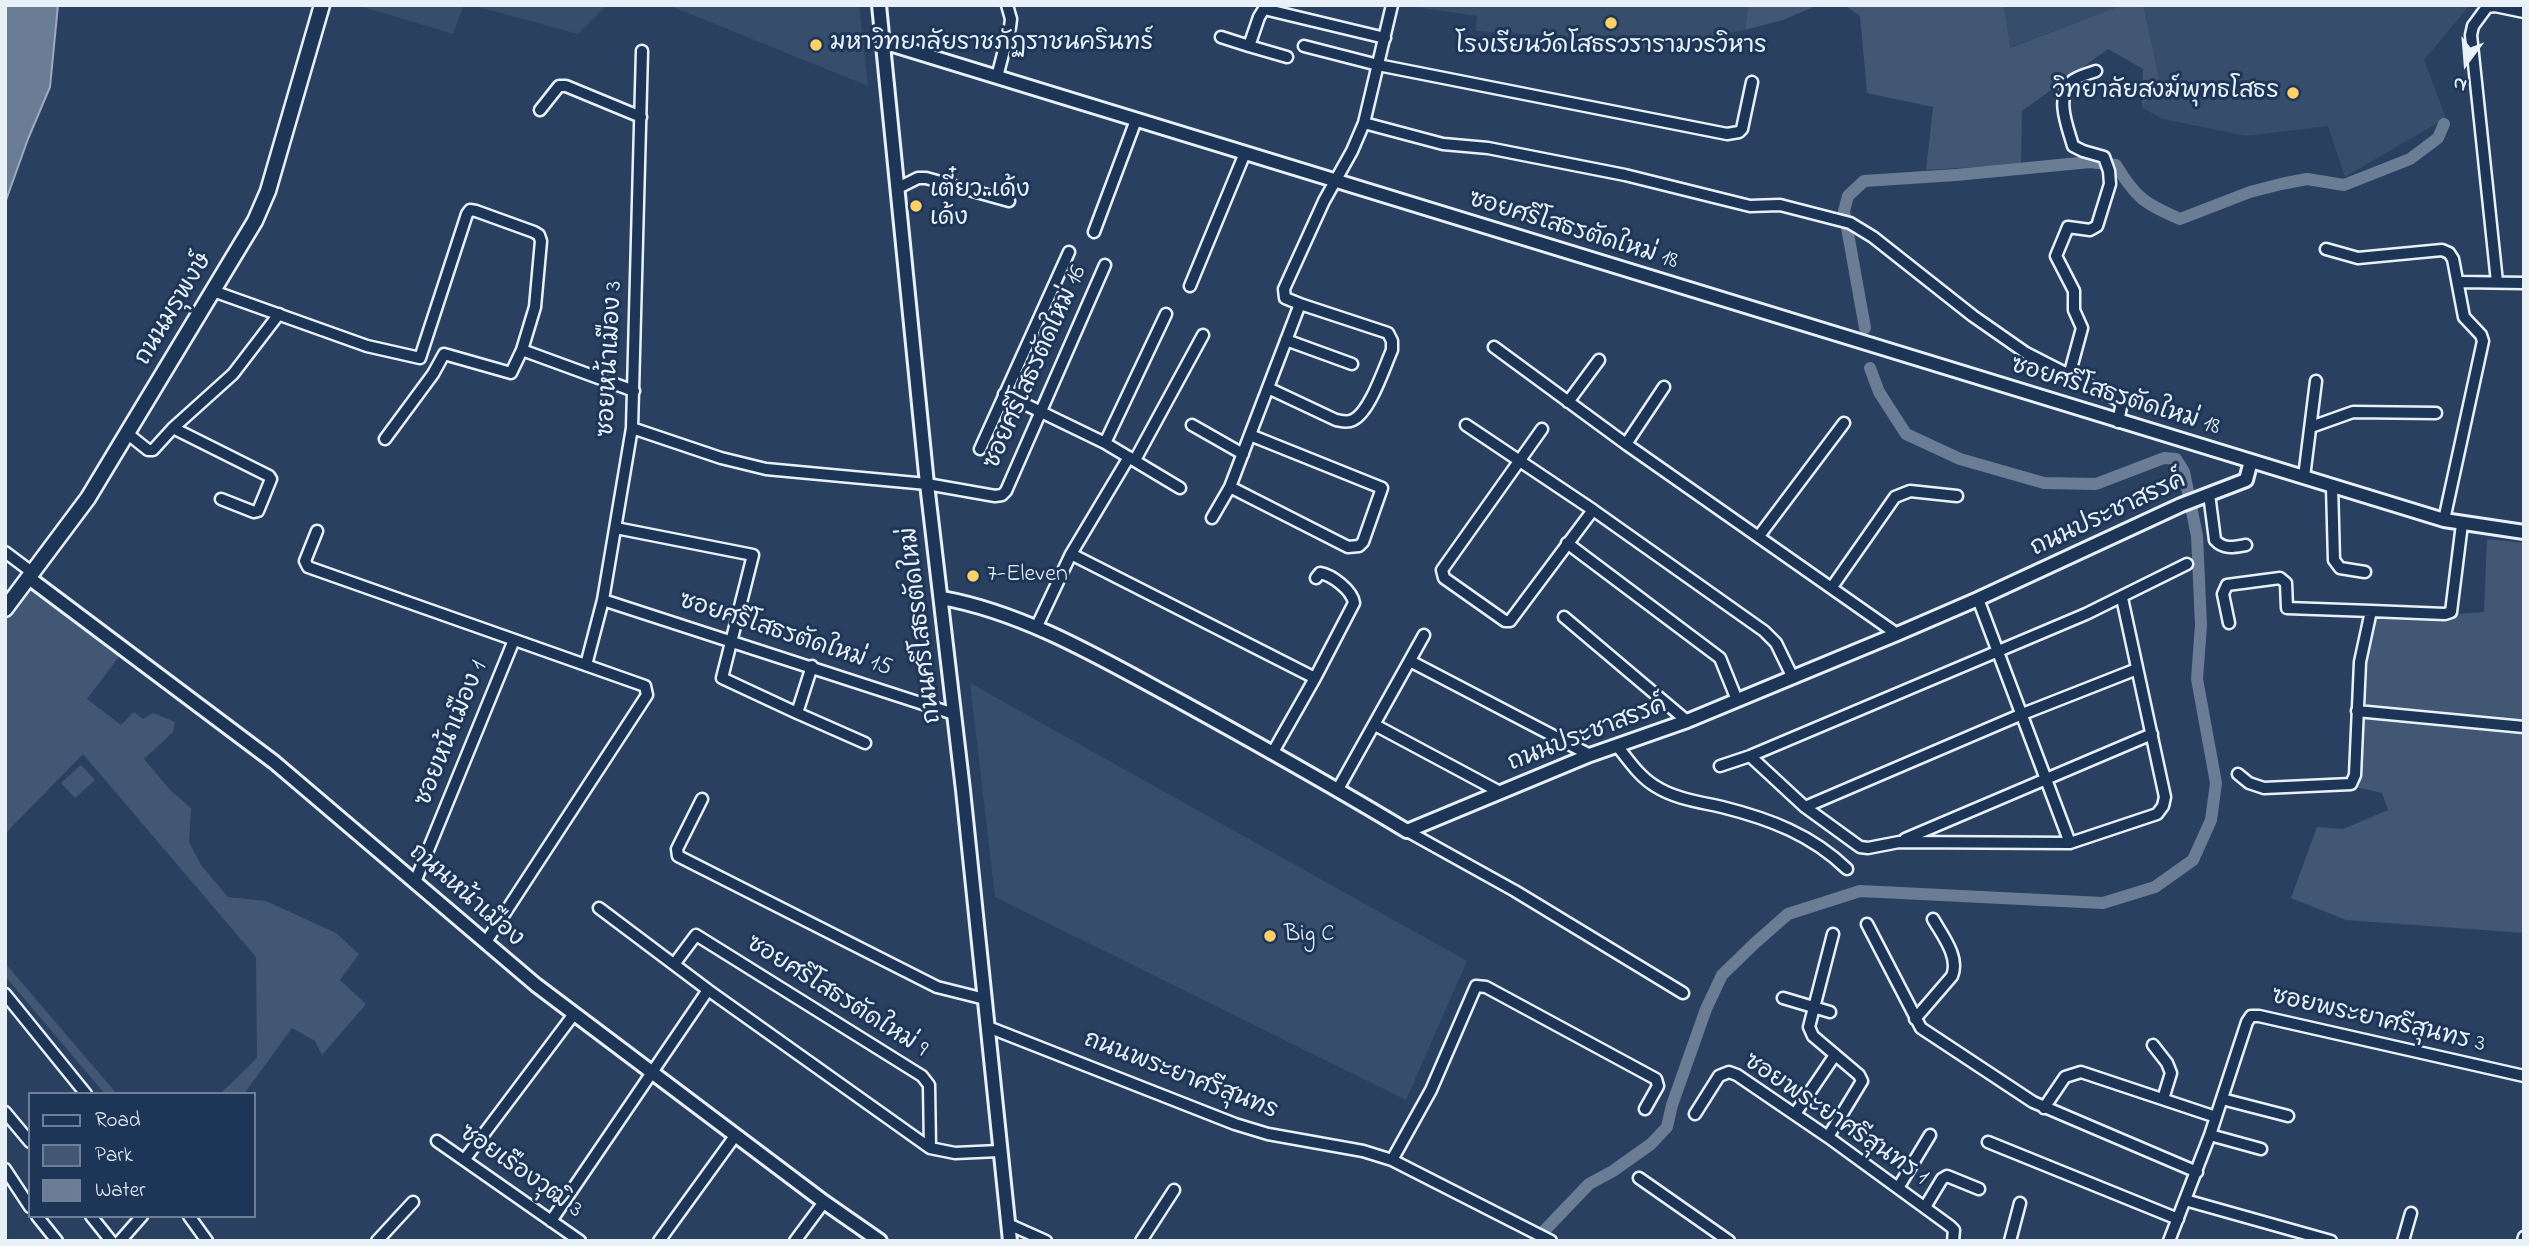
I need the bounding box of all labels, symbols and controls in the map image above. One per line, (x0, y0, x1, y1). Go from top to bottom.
marker: โรงเรียนวัดโสธรวรารามวรวิหาร (1603, 15, 1619, 31)
north arrow (2431, 28, 2501, 98)
place label: มหาวิทยาลัยราชภัฏราชนครินทร์ (830, 31, 1153, 59)
place label: โรงเรียนวัดโสธรวรารามวรวิหาร (1455, 34, 1767, 62)
marker: มหาวิทยาลัยราชภัฏราชนครินทร์ (808, 37, 824, 53)
text: N (2450, 69, 2470, 98)
place label: วิทยาลัยสงฆ์พุทธโสธร (2053, 79, 2279, 107)
marker: วิทยาลัยสงฆ์พุทธโสธร (2285, 85, 2301, 101)
place label: เตี๋ยว..เด้ง เด้ง (930, 178, 1030, 234)
street label: ซอยศรีโสธรตัดใหม่ 18 (1465, 186, 1681, 278)
marker: เตี๋ยว..เด้ง เด้ง (908, 198, 924, 214)
street label: ถนนมรุพงษ์ (130, 249, 220, 371)
street label: ซอยศรีโสธรตัดใหม่ 16 (979, 262, 1095, 474)
street label: ซอยหน้าเมือง 3 (594, 280, 630, 438)
street label: ซอยศรีโสธรตัดใหม่ 18 (2007, 352, 2223, 444)
street label: ถนนประชาสรรค์ (2027, 467, 2191, 565)
street label: ถนนศรีโสธรตัดใหม่ (897, 525, 949, 725)
place label: 7-Eleven (987, 562, 1068, 590)
marker: 7-Eleven (965, 568, 981, 584)
street label: ซอยศรีโสธรตัดใหม่ 15 (675, 588, 895, 684)
street label: ซอยหน้าเมือง 1 (411, 657, 495, 811)
street label: ถนนประชาสรรค์ (1504, 692, 1672, 780)
street label: ถนนหน้าเมือง (402, 839, 528, 955)
place label: Big C (1284, 922, 1334, 950)
marker: Big C (1262, 928, 1278, 944)
street label: ซอยศรีโสธรตัดใหม่ 9 (740, 931, 932, 1065)
street label: ซอยพระยาศรีสุนทร 3 (2268, 983, 2488, 1061)
street label: ถนนพระยาศรีสุนทร (1079, 1027, 1281, 1127)
street label: ซอยพระยาศรีสุนทร 1 (1737, 1049, 1933, 1193)
legend (28, 1092, 256, 1218)
text: Road (95, 1106, 141, 1136)
street label: ซอยเรืองวุฒิ 3 (453, 1120, 587, 1226)
text: Park (95, 1141, 133, 1171)
text: Water (95, 1176, 146, 1206)

